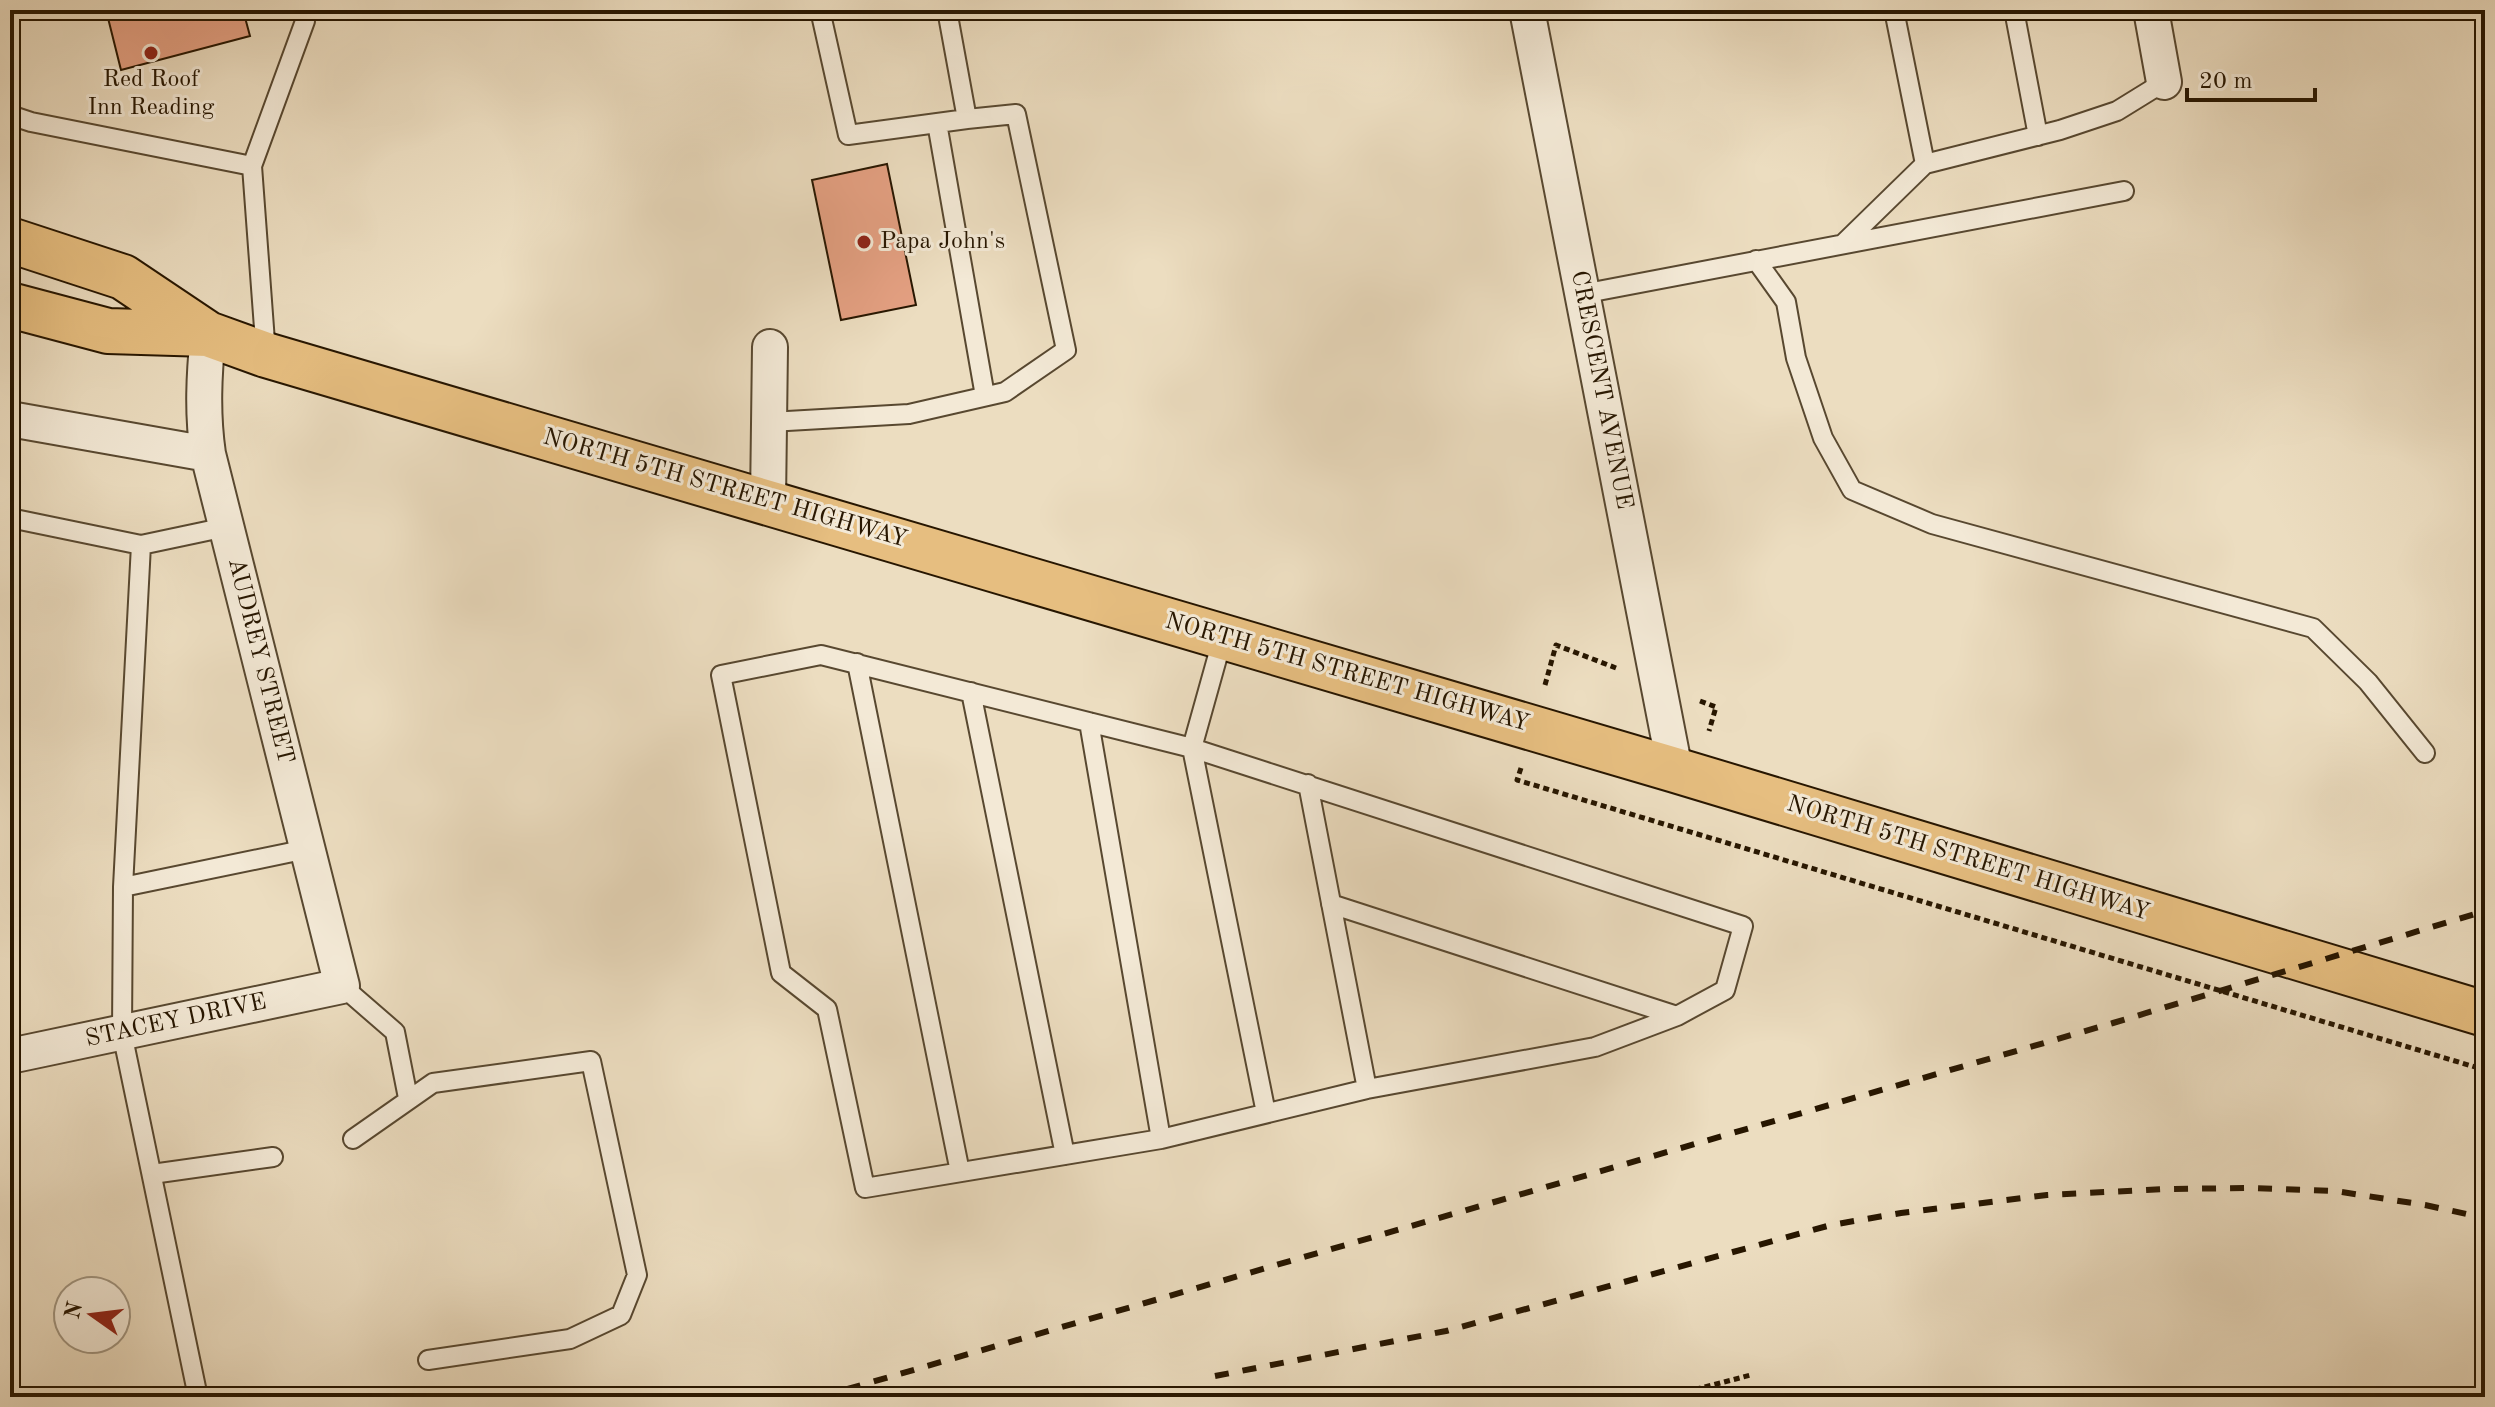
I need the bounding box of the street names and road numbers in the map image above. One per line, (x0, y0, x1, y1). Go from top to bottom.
street label: CRESCENT AVENUE (1566, 268, 1636, 512)
street label: NORTH 5TH STREET HIGHWAY (540, 425, 910, 553)
street label: AUDREY STREET (223, 556, 297, 766)
street label: NORTH 5TH STREET HIGHWAY (1162, 609, 1532, 737)
street label: NORTH 5TH STREET HIGHWAY (1784, 792, 2152, 926)
street label: STACEY DRIVE (83, 990, 269, 1052)

